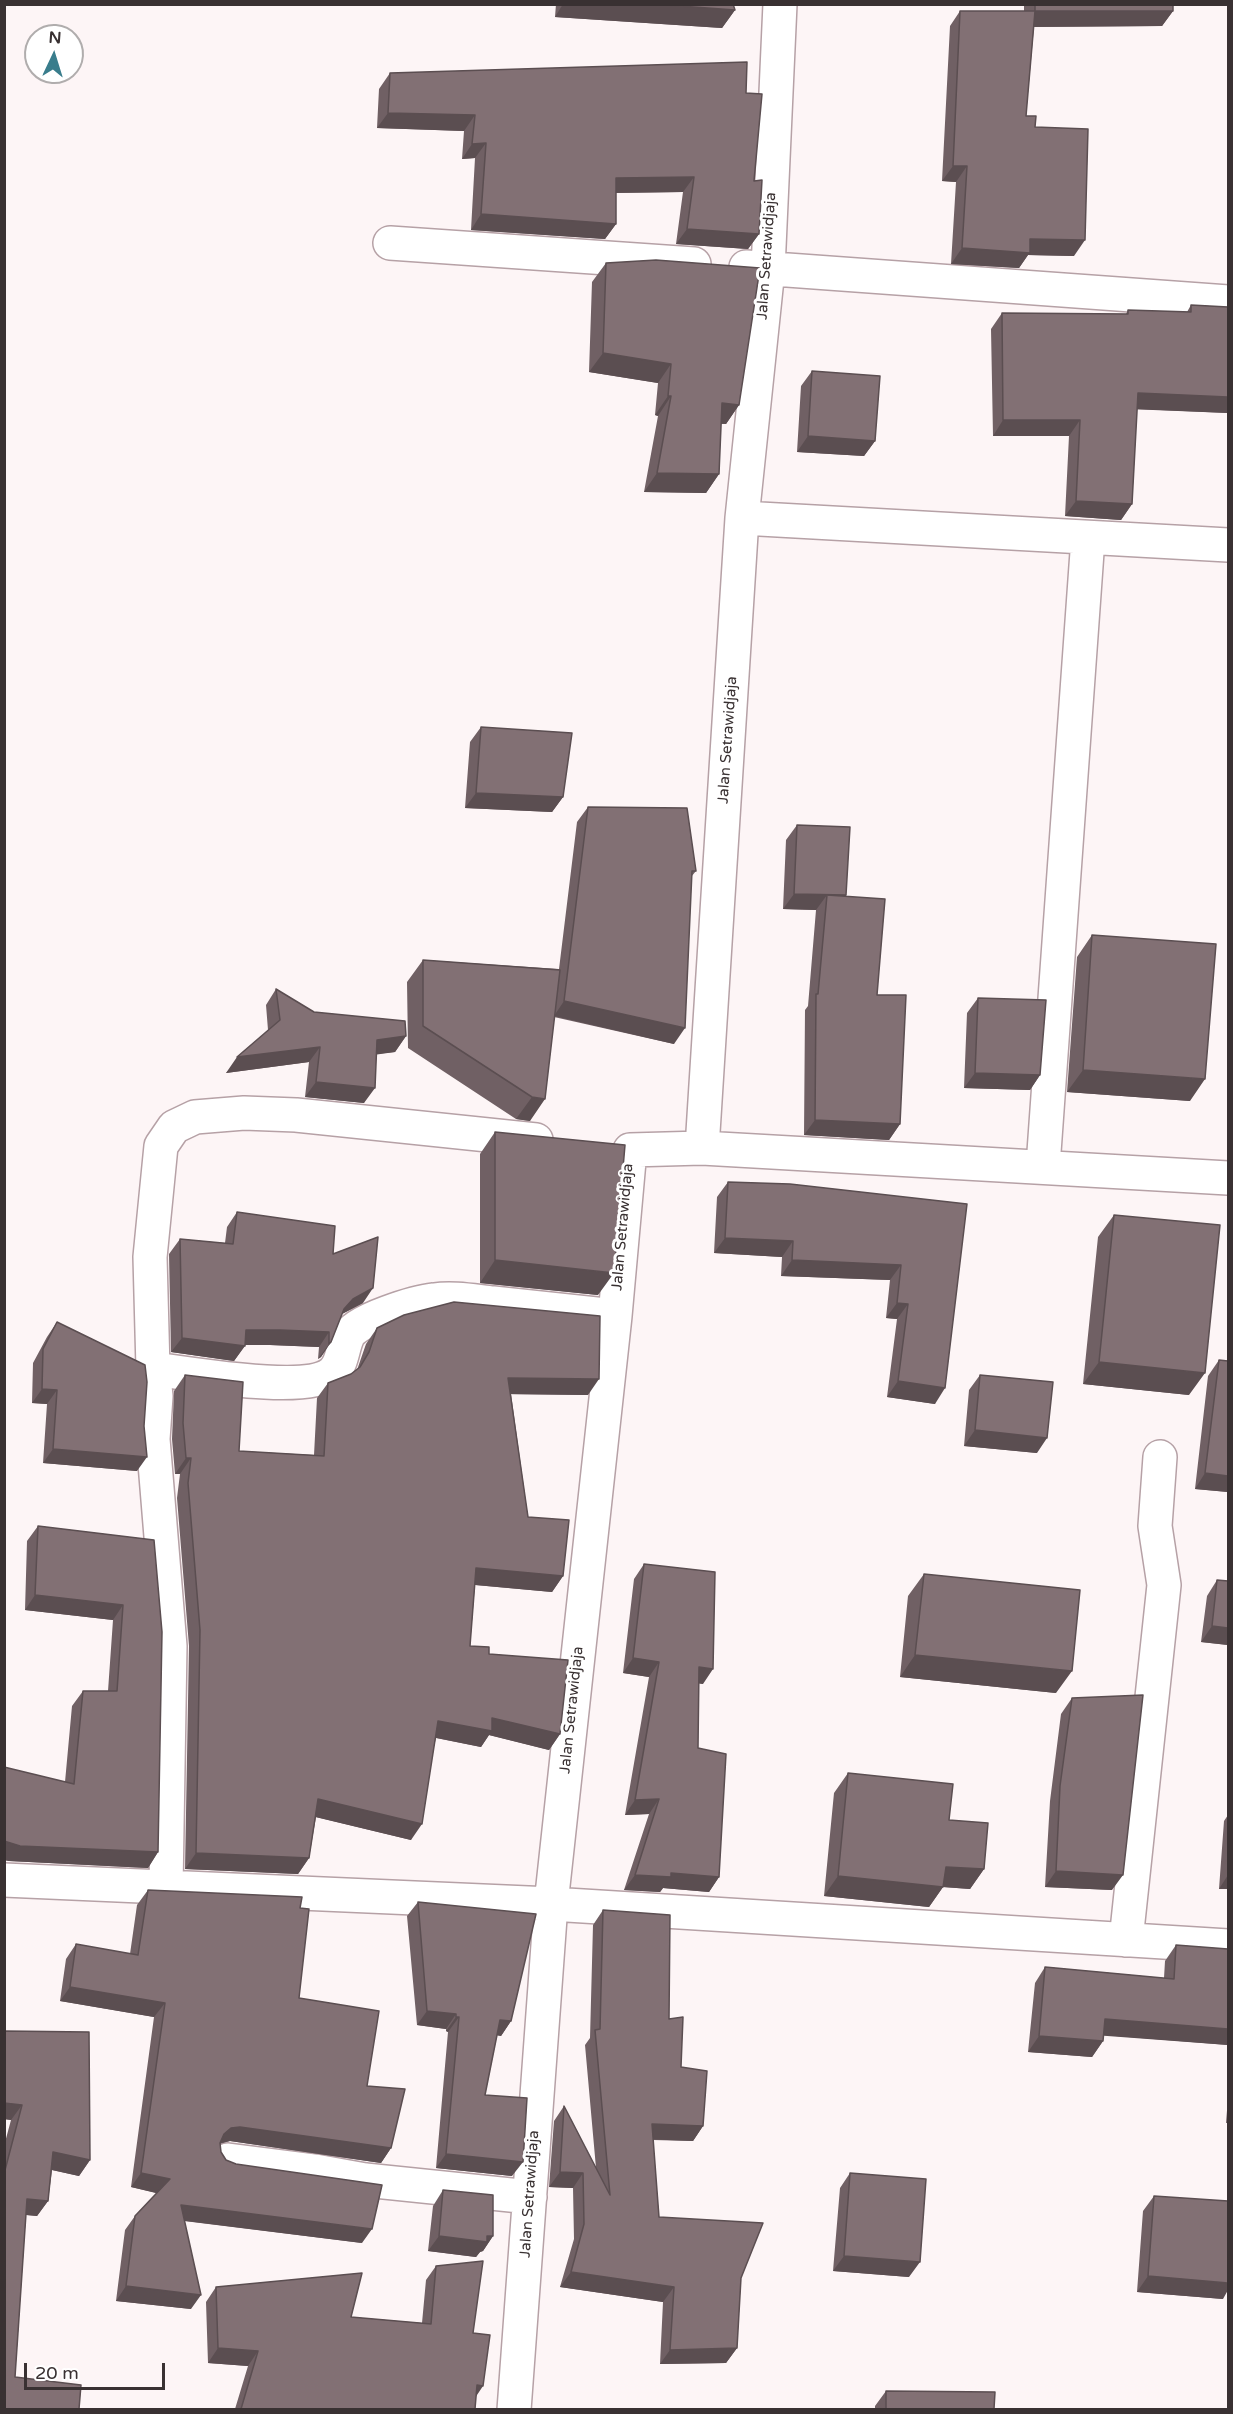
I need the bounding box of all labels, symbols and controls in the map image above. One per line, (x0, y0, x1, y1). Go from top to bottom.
north arrow (24, 24, 84, 84)
text: N (48, 28, 62, 48)
street label: Jalan Setrawidjaja (754, 192, 780, 320)
street label: Jalan Setrawidjaja (715, 676, 741, 804)
street label: Jalan Setrawidjaja (608, 1163, 638, 1291)
street label: Jalan Setrawidjaja (556, 1646, 588, 1774)
street label: Jalan Setrawidjaja (517, 2130, 543, 2258)
scale bar (27, 2351, 168, 2389)
text: 20 m (35, 2362, 79, 2384)

